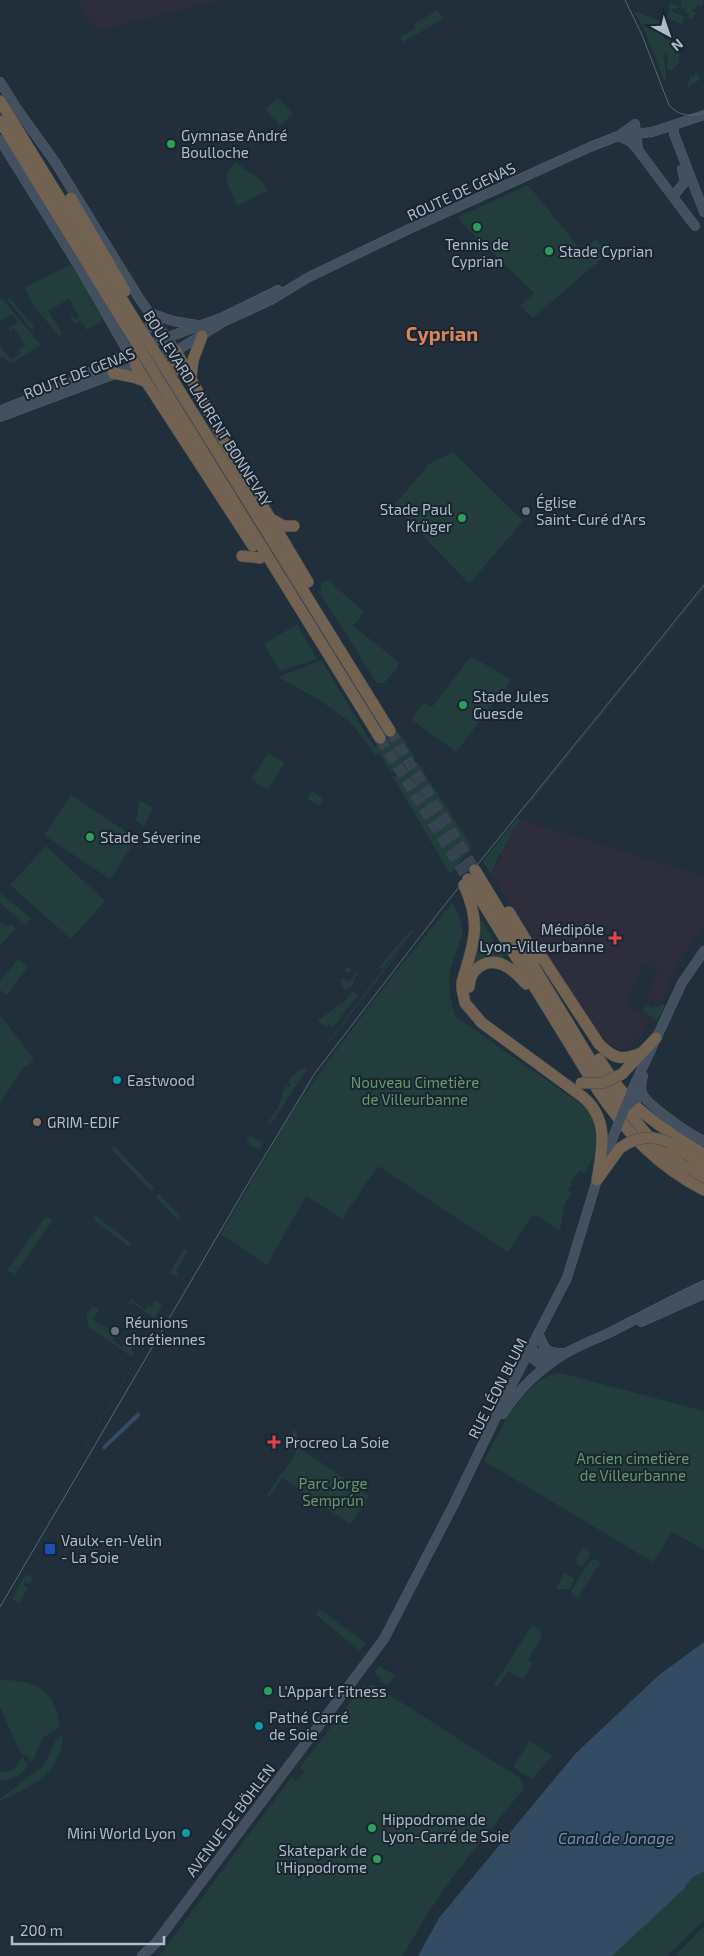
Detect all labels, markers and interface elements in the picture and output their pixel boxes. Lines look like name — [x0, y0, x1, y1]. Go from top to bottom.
north arrow — [644, 10, 694, 60]
text: N — [668, 36, 687, 55]
place label: Gymnase André Boulloche — [181, 126, 288, 161]
marker: Gymnase André Boulloche — [165, 138, 177, 150]
street label: ROUTE DE GENAS — [404, 158, 518, 224]
marker: Tennis de Cyprian — [471, 221, 483, 233]
place label: Tennis de Cyprian — [445, 235, 509, 270]
place label: Stade Cyprian — [559, 242, 653, 260]
marker: Stade Cyprian — [543, 245, 555, 257]
street label: BOULEVARD LAURENT BONNEVAY — [140, 307, 276, 510]
district label: Cyprian — [406, 321, 478, 346]
street label: ROUTE DE GENAS — [21, 344, 137, 402]
place label: Église Saint-Curé d'Ars — [536, 493, 646, 528]
place label: Stade Paul Krüger — [380, 500, 453, 535]
marker: Église Saint-Curé d'Ars — [520, 505, 532, 517]
marker: Stade Paul Krüger — [456, 512, 468, 524]
place label: Stade Jules Guesde — [473, 687, 549, 722]
marker: Stade Jules Guesde — [457, 699, 469, 711]
place label: Stade Séverine — [100, 828, 201, 846]
marker: Stade Séverine — [84, 831, 96, 843]
place label: Médipôle Lyon-Villeurbanne — [479, 920, 604, 955]
marker: Médipôle Lyon-Villeurbanne — [608, 931, 622, 945]
place label: Eastwood — [127, 1071, 195, 1089]
park label: Nouveau Cimetière de Villeurbanne — [351, 1073, 479, 1108]
marker: Eastwood — [111, 1074, 123, 1086]
place label: GRIM-EDIF — [47, 1113, 120, 1131]
marker: GRIM-EDIF — [31, 1116, 43, 1128]
place label: Réunions chrétiennes — [125, 1313, 206, 1348]
marker: Réunions chrétiennes — [109, 1325, 121, 1337]
street label: RUE LÉON BLUM — [464, 1335, 530, 1441]
place label: Procreo La Soie — [285, 1433, 389, 1451]
marker: Procreo La Soie — [267, 1435, 281, 1449]
park label: Ancien cimetière de Villeurbanne — [577, 1449, 689, 1484]
park label: Parc Jorge Semprún — [298, 1474, 368, 1509]
place label: Vaulx-en-Velin - La Soie — [61, 1531, 162, 1566]
marker: Vaulx-en-Velin - La Soie — [43, 1542, 57, 1556]
place label: L'Appart Fitness — [278, 1682, 387, 1700]
marker: L'Appart Fitness — [262, 1685, 274, 1697]
place label: Pathé Carré de Soie — [269, 1708, 349, 1743]
marker: Pathé Carré de Soie — [253, 1720, 265, 1732]
street label: AVENUE DE BÖHLEN — [182, 1760, 278, 1880]
place label: Hippodrome de Lyon-Carré de Soie — [382, 1810, 509, 1845]
marker: Hippodrome de Lyon-Carré de Soie — [366, 1822, 378, 1834]
place label: Mini World Lyon — [67, 1824, 176, 1842]
marker: Mini World Lyon — [180, 1827, 192, 1839]
water label: Canal de Jonage — [558, 1828, 674, 1847]
place label: Skatepark de l'Hippodrome — [276, 1841, 367, 1876]
marker: Skatepark de l'Hippodrome — [371, 1853, 383, 1865]
scale bar — [12, 1914, 165, 1946]
text: 200 m — [20, 1921, 63, 1939]

